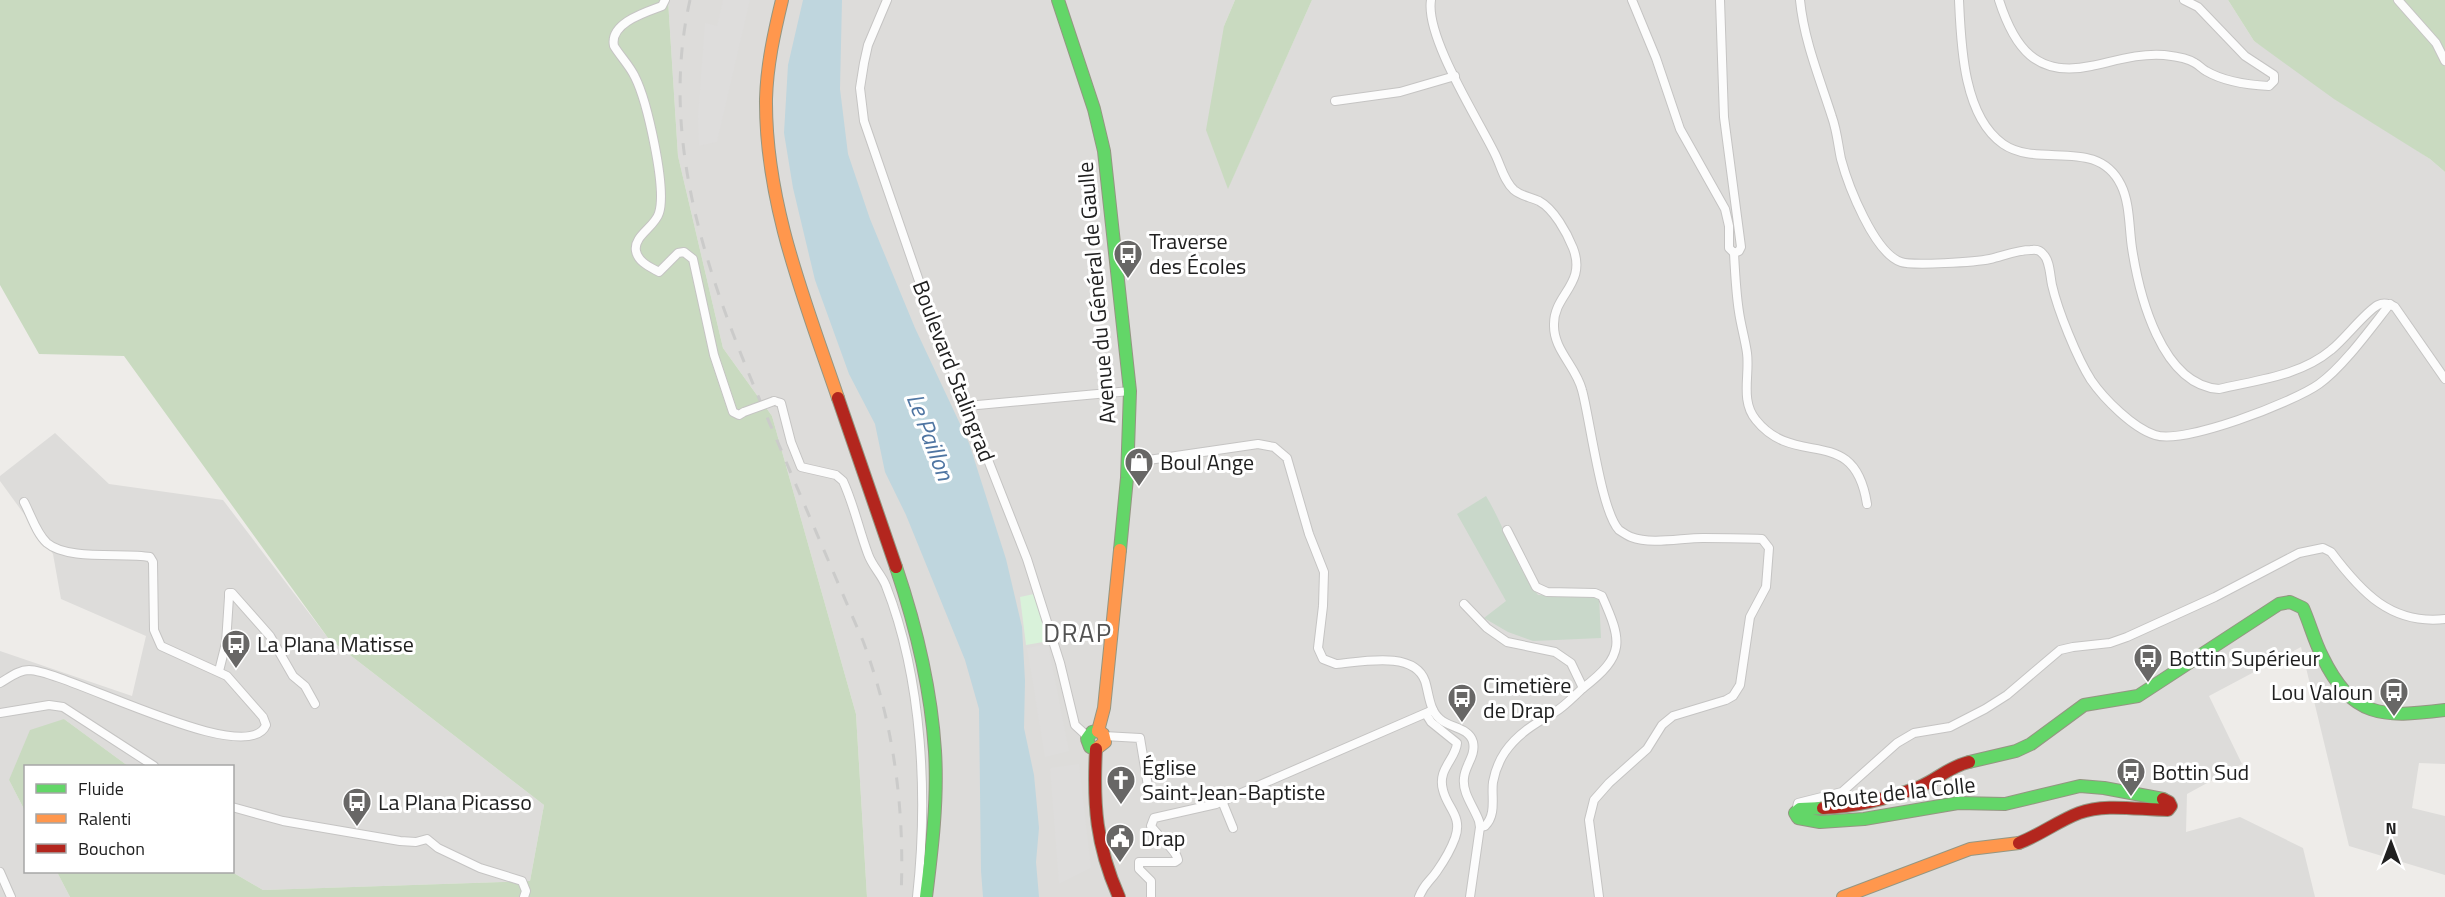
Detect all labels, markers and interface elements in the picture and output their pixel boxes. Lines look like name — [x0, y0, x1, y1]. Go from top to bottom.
street label: Avenue du Général de Gaulle — [1068, 160, 1124, 426]
place label: Traverse des Écoles — [1149, 224, 1246, 283]
bus stop icon: Traverse des Écoles — [1112, 238, 1144, 280]
street label: Boulevard Stalingrad — [904, 275, 1004, 467]
water label: Le Paillon — [898, 388, 964, 486]
place label: Boul Ange — [1160, 445, 1254, 479]
shop icon: Boul Ange — [1123, 446, 1155, 488]
district label: DRAP — [1043, 613, 1113, 652]
place label: La Plana Matisse — [257, 627, 414, 661]
bus stop icon: La Plana Matisse — [220, 628, 252, 670]
place label: Bottin Supérieur — [2169, 641, 2321, 675]
bus stop icon: Bottin Supérieur — [2132, 642, 2164, 684]
place label: Cimetière de Drap — [1483, 668, 1571, 727]
place label: Lou Valoun — [2271, 675, 2373, 709]
bus stop icon: Lou Valoun — [2378, 676, 2410, 718]
bus stop icon: Cimetière de Drap — [1446, 682, 1478, 724]
place label: Église Saint-Jean-Baptiste — [1142, 750, 1325, 809]
place label: Bottin Sud — [2152, 755, 2249, 789]
bus stop icon: Bottin Sud — [2115, 756, 2147, 798]
church icon: Église Saint-Jean-Baptiste — [1105, 764, 1137, 806]
legend — [24, 765, 234, 873]
street label: Route de la Colle — [1821, 767, 1977, 817]
text: Fluide — [78, 775, 124, 802]
place label: La Plana Picasso — [378, 785, 532, 819]
bus stop icon: La Plana Picasso — [341, 786, 373, 828]
text: Ralenti — [78, 805, 131, 832]
north arrow — [2361, 813, 2421, 873]
text: N — [2385, 816, 2397, 840]
place label: Drap — [1141, 821, 1185, 855]
public building icon: Drap — [1104, 822, 1136, 864]
text: Bouchon — [78, 835, 145, 862]

